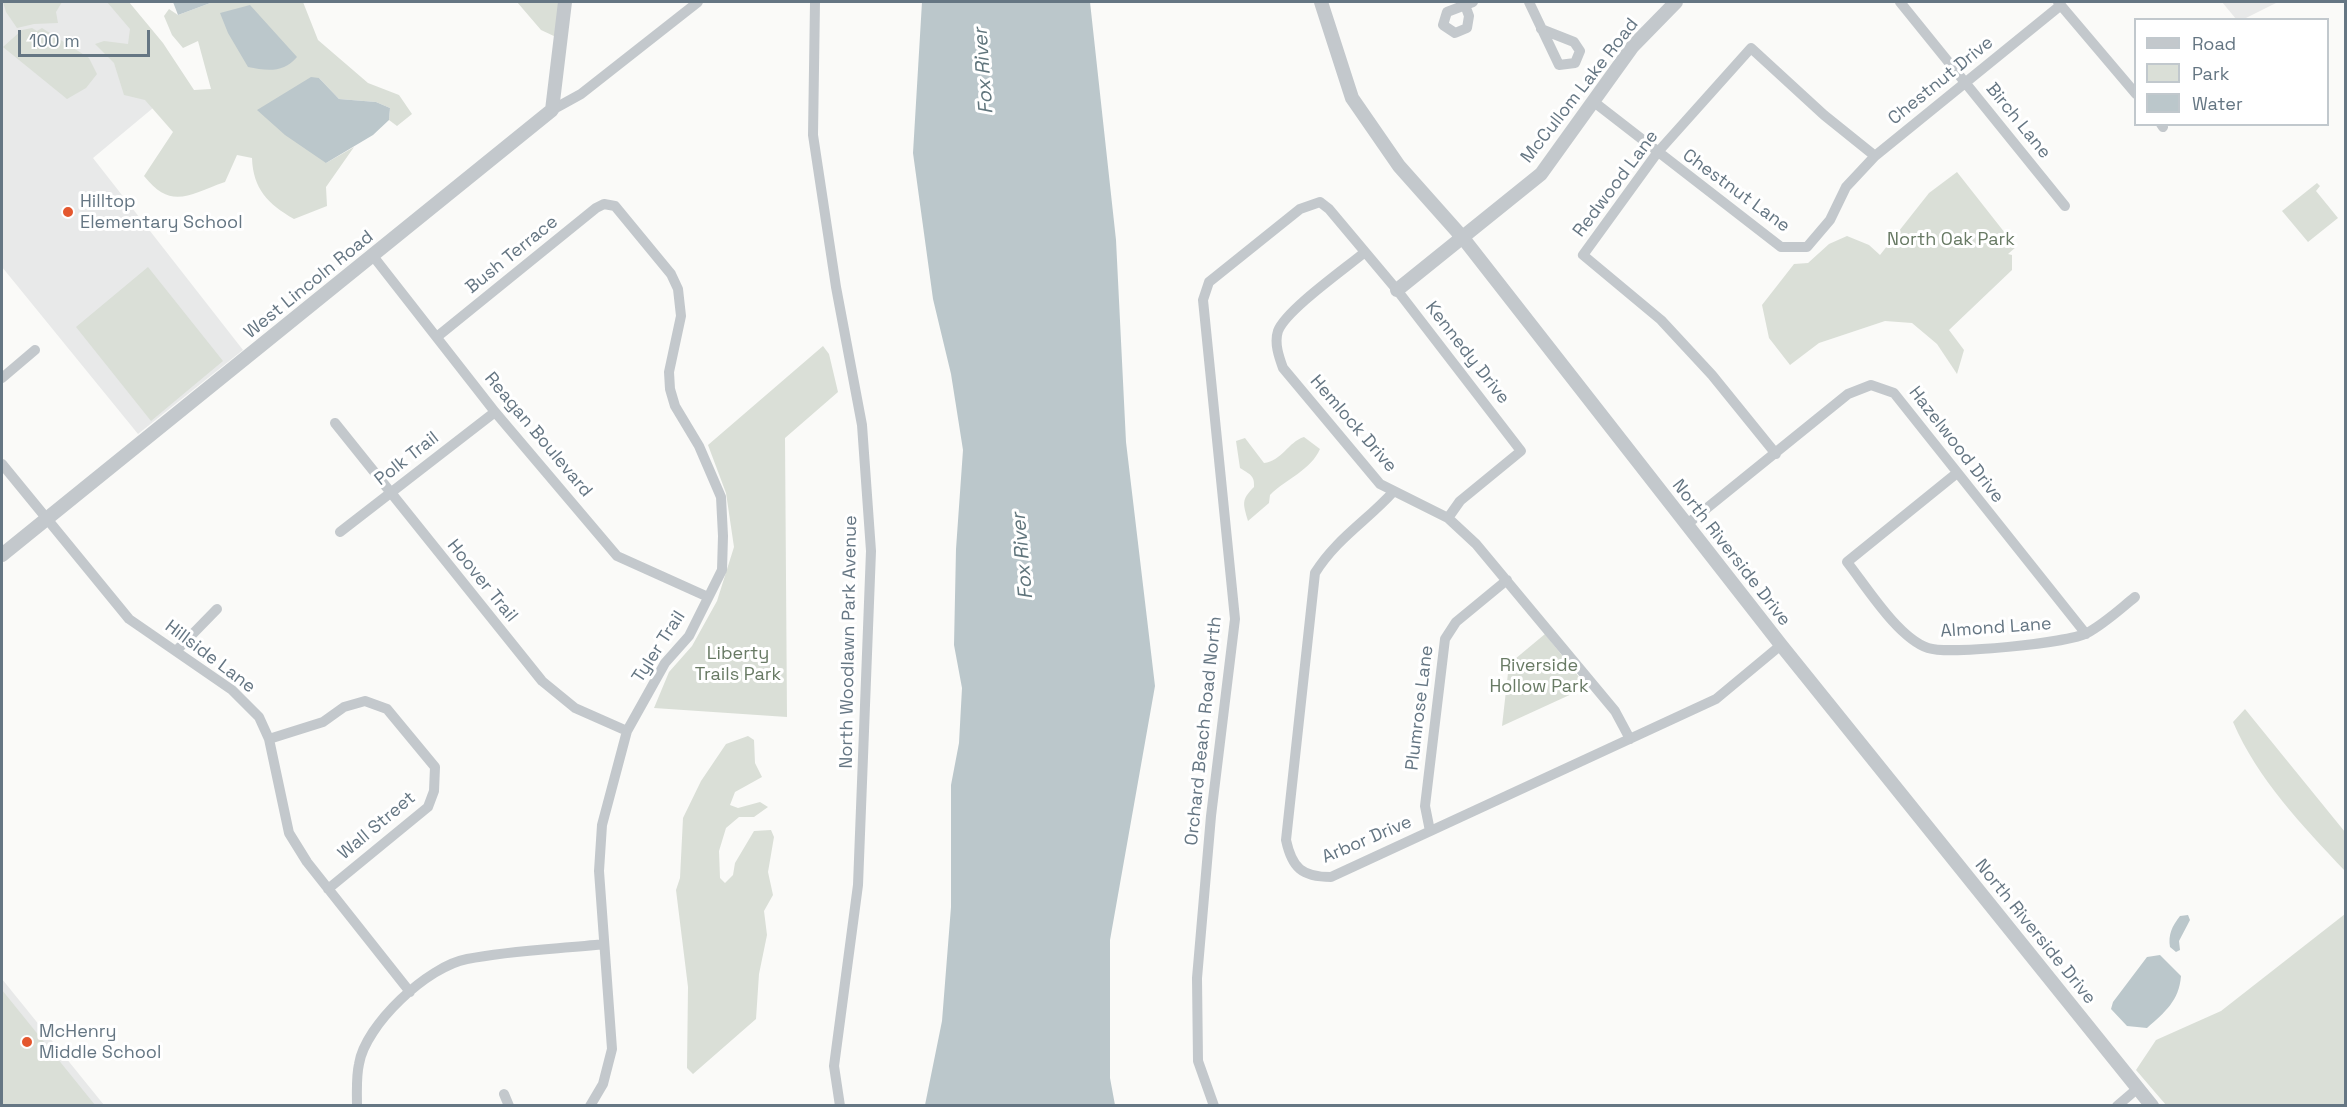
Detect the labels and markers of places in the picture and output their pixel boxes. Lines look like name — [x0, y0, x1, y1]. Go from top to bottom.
place label: Hilltop Elementary School — [80, 191, 243, 234]
marker: Hilltop Elementary School — [61, 205, 75, 219]
place label: McHenry Middle School — [39, 1021, 161, 1064]
marker: McHenry Middle School — [20, 1035, 34, 1049]

